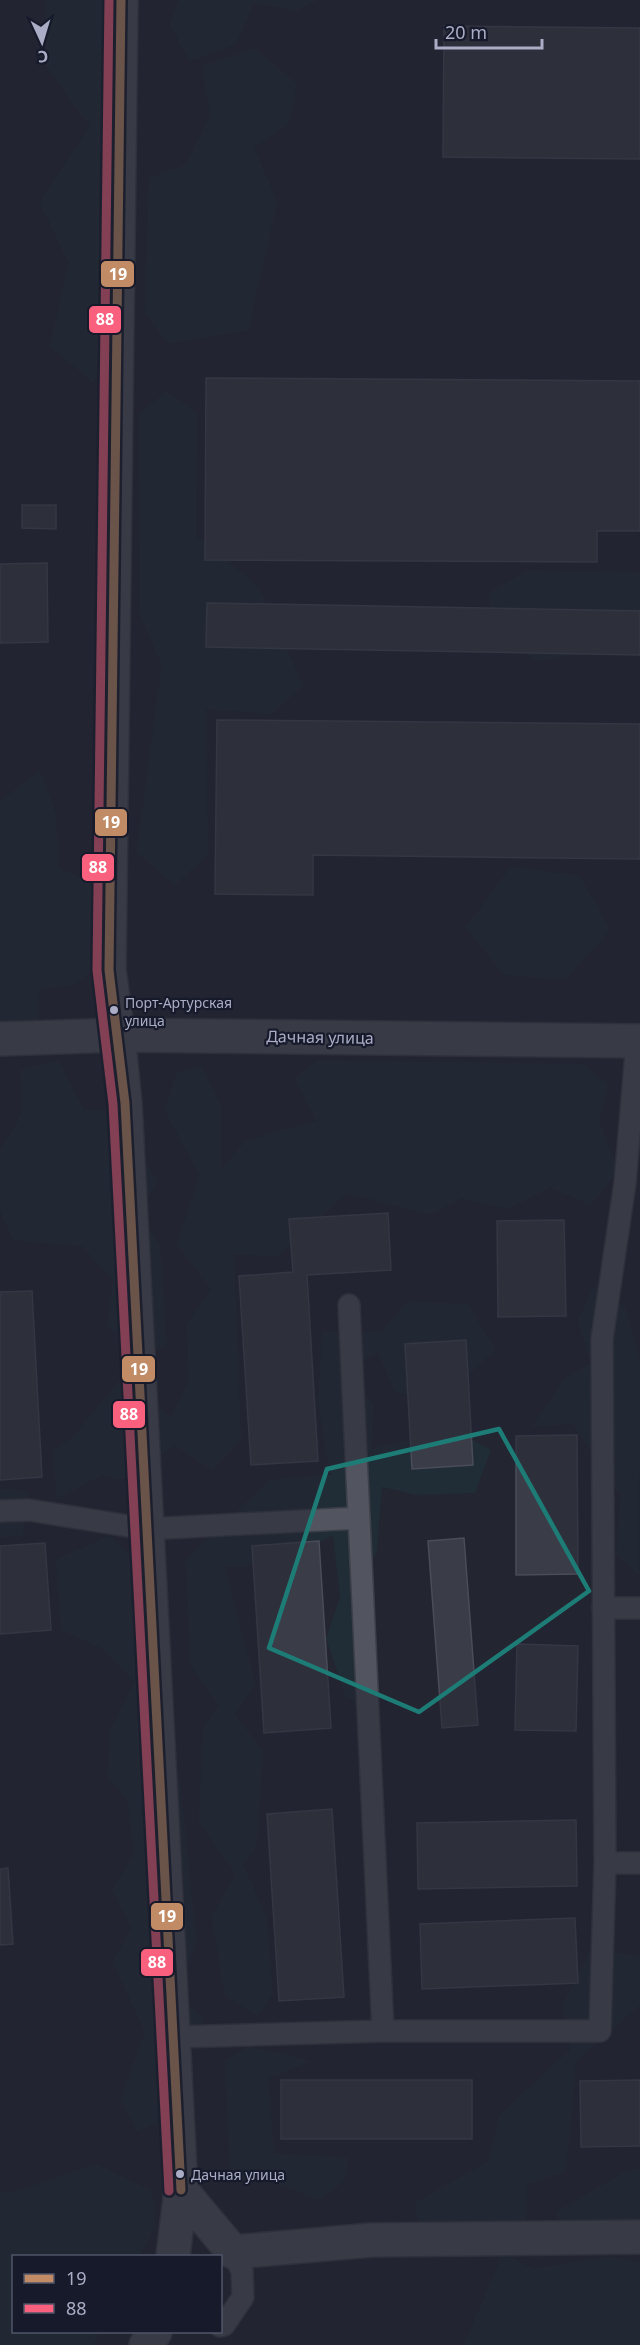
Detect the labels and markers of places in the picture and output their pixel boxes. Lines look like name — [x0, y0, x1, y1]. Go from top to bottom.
place label: Порт-Артурская улица — [125, 993, 232, 1030]
marker: Порт-Артурская улица — [108, 1004, 120, 1016]
place label: Дачная улица — [191, 2165, 285, 2184]
marker: Дачная улица — [174, 2168, 186, 2180]

